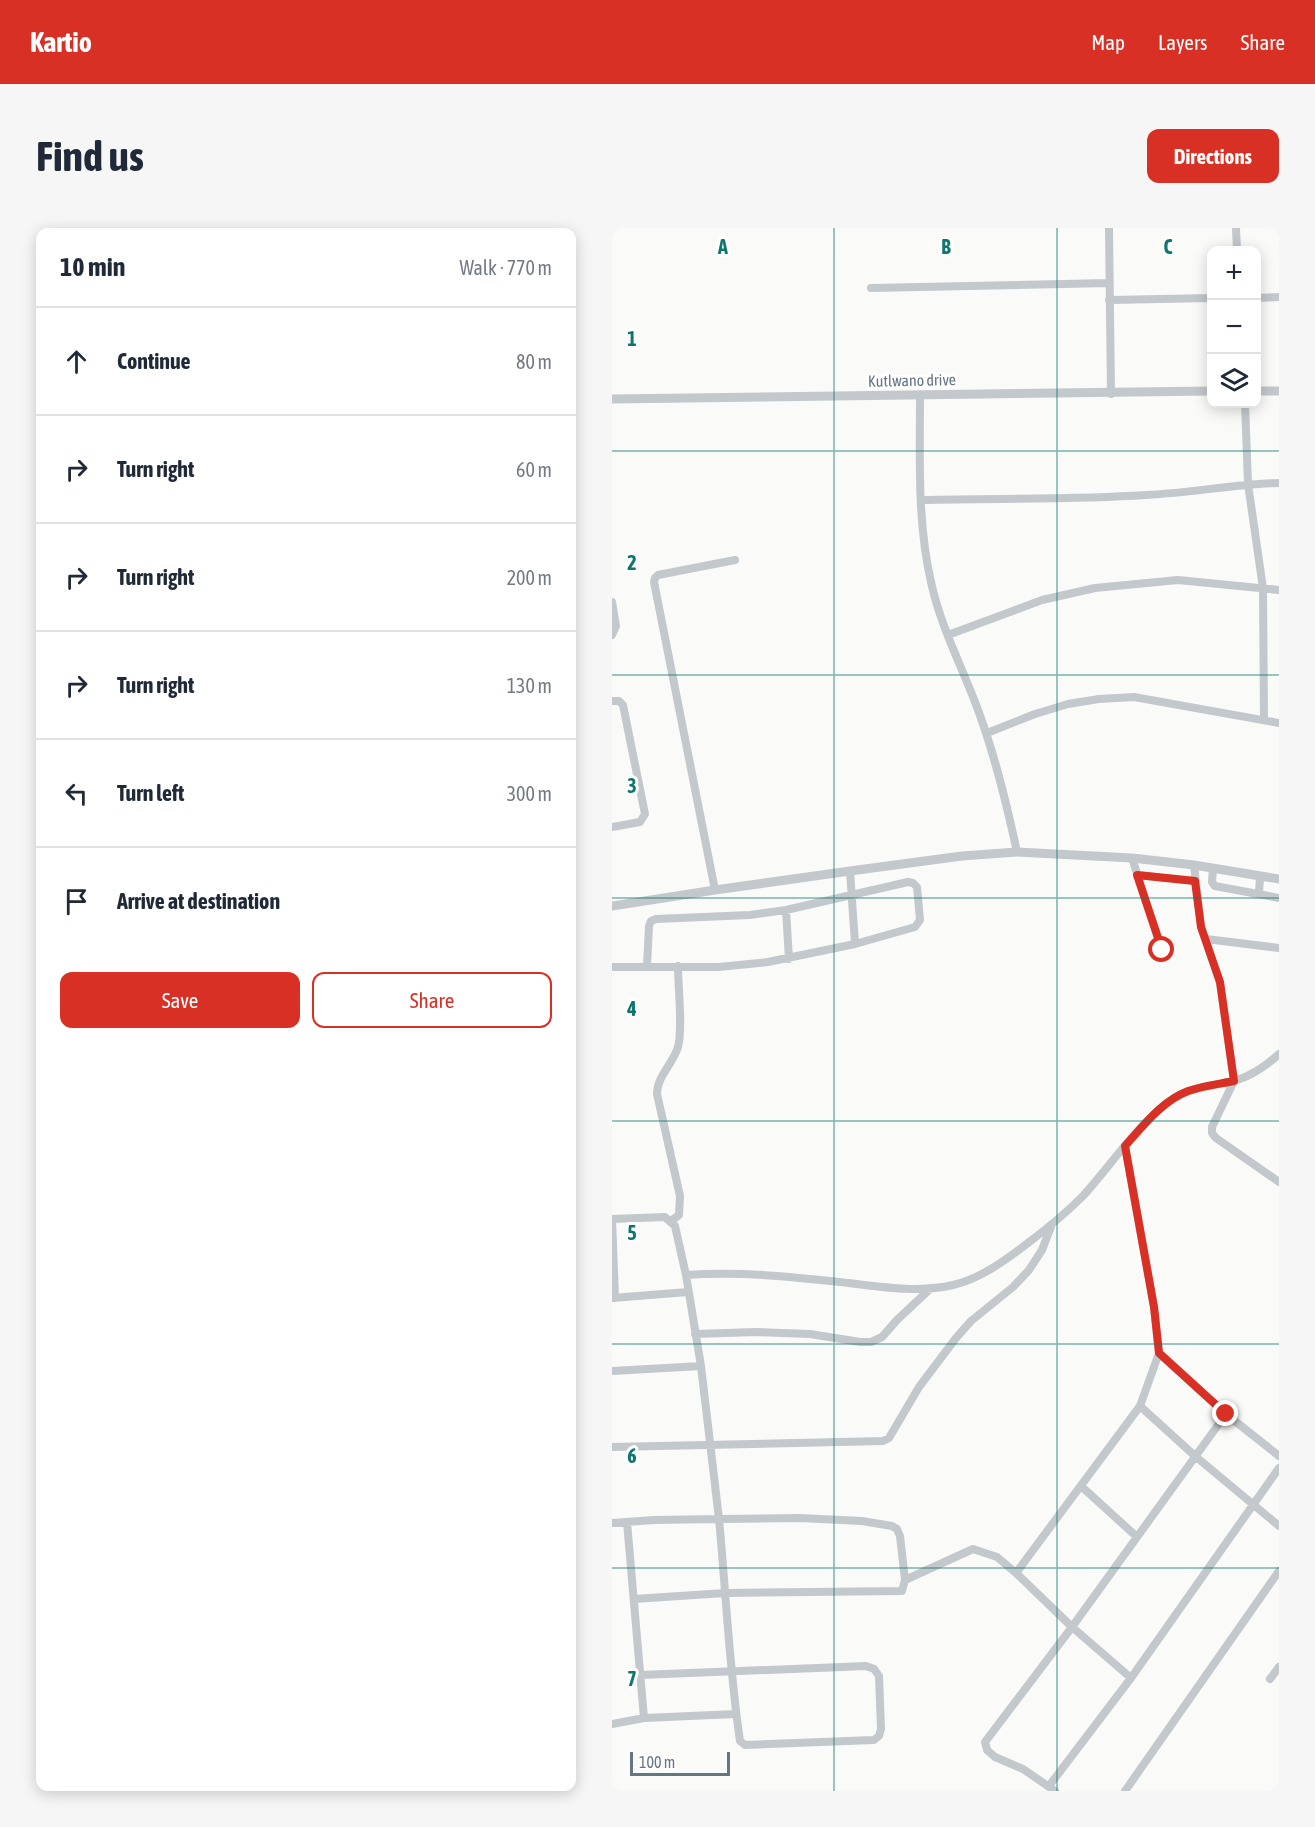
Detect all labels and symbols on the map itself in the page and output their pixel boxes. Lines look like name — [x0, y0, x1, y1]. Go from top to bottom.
text: A — [717, 235, 728, 258]
text: B — [941, 235, 951, 258]
text: C — [1164, 235, 1173, 258]
text: 1 — [627, 327, 637, 350]
street label: Kutlwano drive — [868, 370, 956, 390]
text: 2 — [627, 551, 637, 574]
text: 3 — [627, 774, 637, 797]
route start — [1148, 936, 1174, 962]
text: 4 — [626, 997, 637, 1020]
text: 5 — [627, 1221, 637, 1244]
route end — [1212, 1400, 1238, 1426]
text: 6 — [627, 1444, 637, 1467]
text: 7 — [627, 1667, 637, 1690]
scale bar — [630, 1749, 730, 1776]

